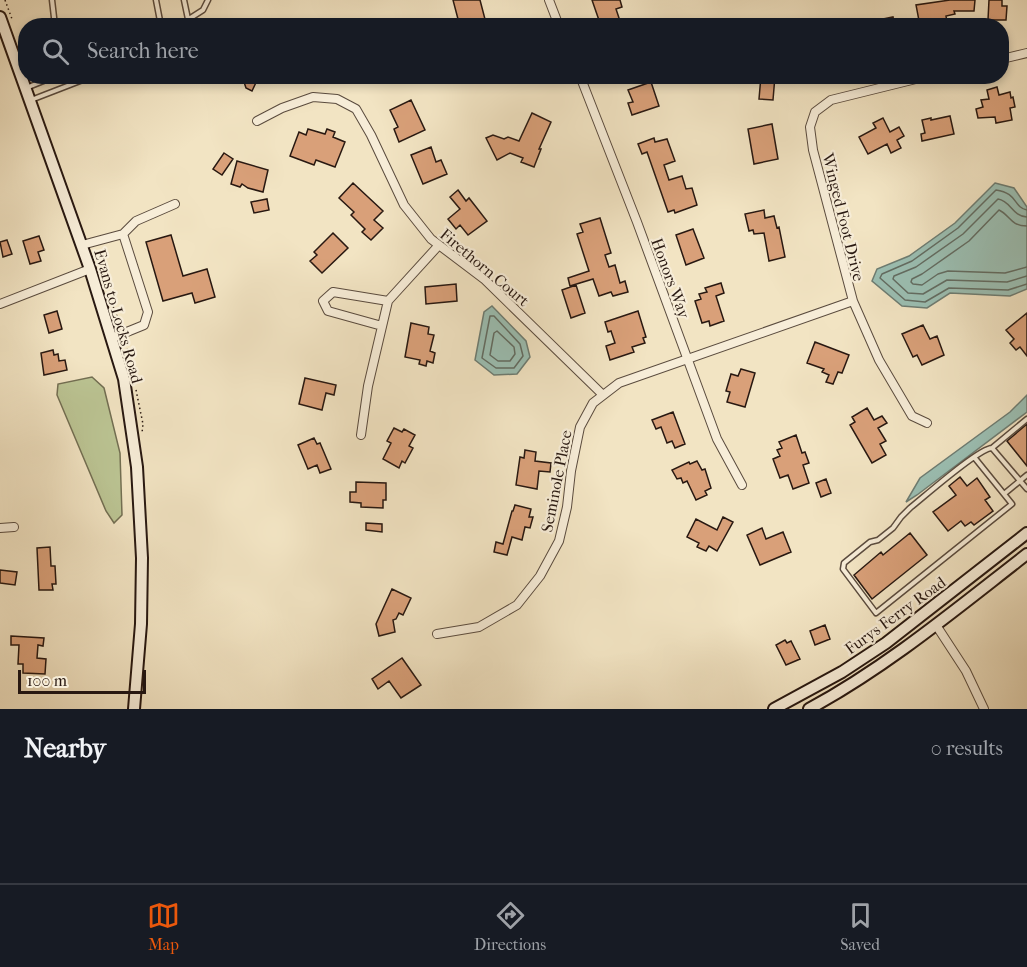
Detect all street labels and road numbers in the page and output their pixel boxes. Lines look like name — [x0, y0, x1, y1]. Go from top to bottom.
street label: Winged Foot Drive — [818, 150, 869, 283]
street label: Firethorn Court — [436, 225, 533, 310]
street label: Honors Way — [647, 235, 694, 321]
street label: Evans to Locks Road — [90, 247, 147, 386]
street label: Seminole Place — [537, 428, 576, 534]
street label: Furys Ferry Road — [841, 572, 950, 658]

